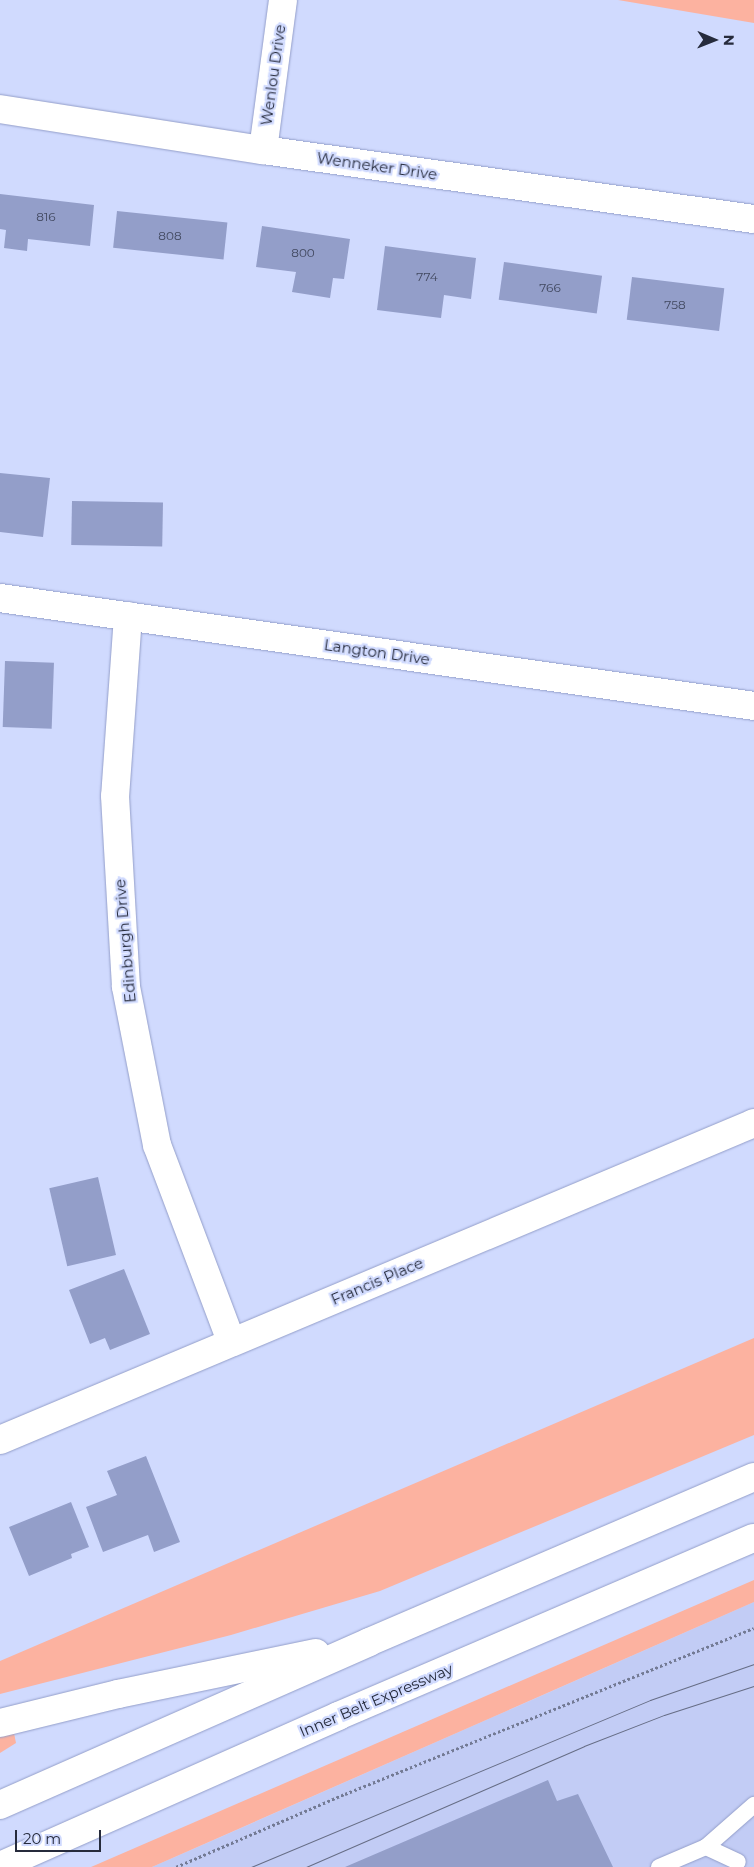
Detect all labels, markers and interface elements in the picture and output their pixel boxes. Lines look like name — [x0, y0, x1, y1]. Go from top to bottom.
north arrow — [689, 15, 739, 65]
street label: Wenlou Drive — [257, 23, 289, 127]
text: N — [720, 34, 738, 46]
street label: Wenneker Drive — [316, 149, 438, 183]
house number: 816 — [36, 210, 56, 224]
house number: 808 — [158, 229, 182, 243]
house number: 800 — [291, 246, 315, 260]
house number: 774 — [416, 270, 438, 284]
house number: 766 — [539, 281, 561, 295]
house number: 758 — [664, 298, 686, 312]
street label: Langton Drive — [323, 636, 431, 668]
street label: Edinburgh Drive — [111, 878, 139, 1004]
street label: Francis Place — [328, 1253, 426, 1309]
street label: Inner Belt Expressway — [297, 1659, 455, 1741]
scale bar — [18, 1820, 104, 1852]
text: 20 m — [23, 1829, 61, 1848]

